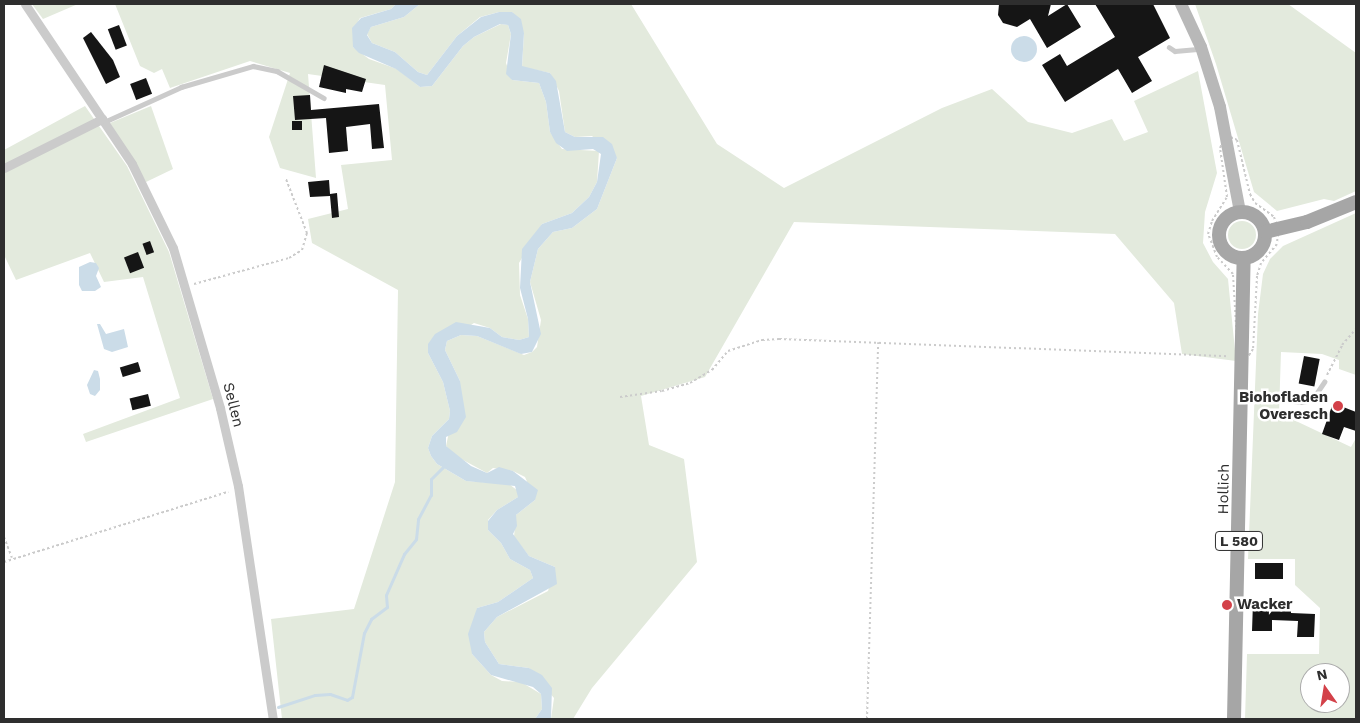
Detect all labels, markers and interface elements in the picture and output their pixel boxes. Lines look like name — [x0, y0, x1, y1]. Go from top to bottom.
street label: Sellen — [219, 381, 247, 429]
place label: Biohofladen Overesch — [1239, 388, 1328, 423]
marker: Biohofladen Overesch — [1332, 400, 1344, 412]
street label: Hollich — [1215, 463, 1233, 515]
road number: L 580 — [1214, 530, 1264, 552]
place label: Wacker — [1237, 596, 1293, 614]
marker: Wacker — [1221, 599, 1233, 611]
north arrow — [1300, 663, 1350, 713]
text: N — [1315, 665, 1329, 683]

